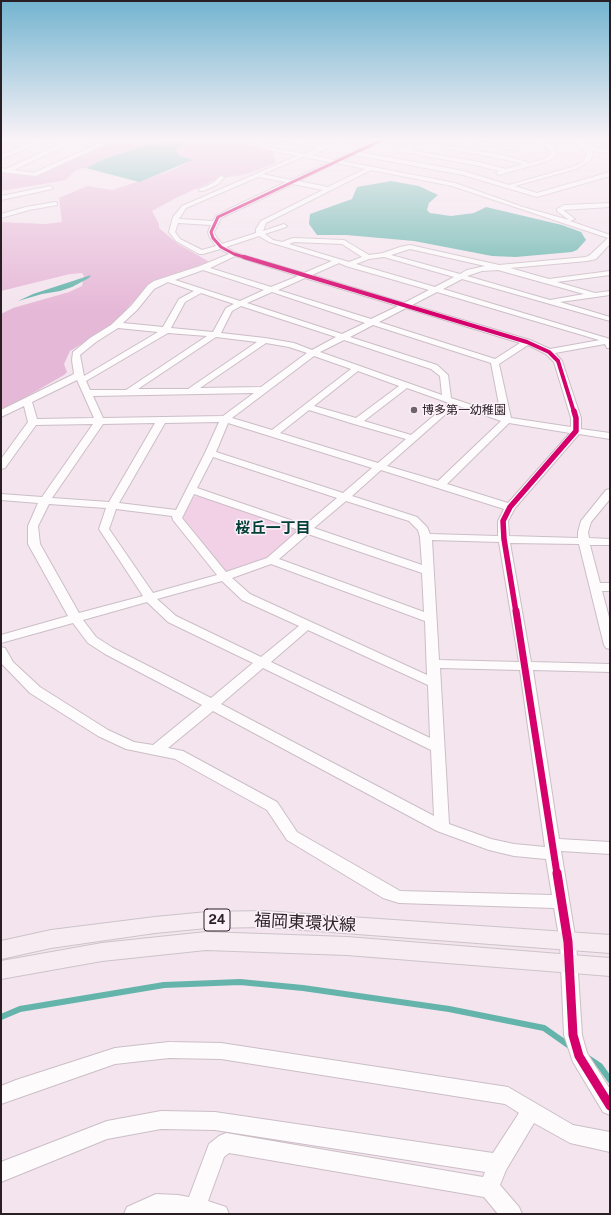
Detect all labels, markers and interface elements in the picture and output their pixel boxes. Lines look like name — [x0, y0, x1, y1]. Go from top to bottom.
place label: 博多第一幼稚園 — [422, 403, 506, 417]
marker: 博多第一幼稚園 — [409, 405, 419, 415]
district label: 桜丘一丁目 — [236, 519, 310, 537]
road number: 24 — [204, 909, 230, 931]
street label: 福岡東環状線 — [254, 910, 356, 936]

